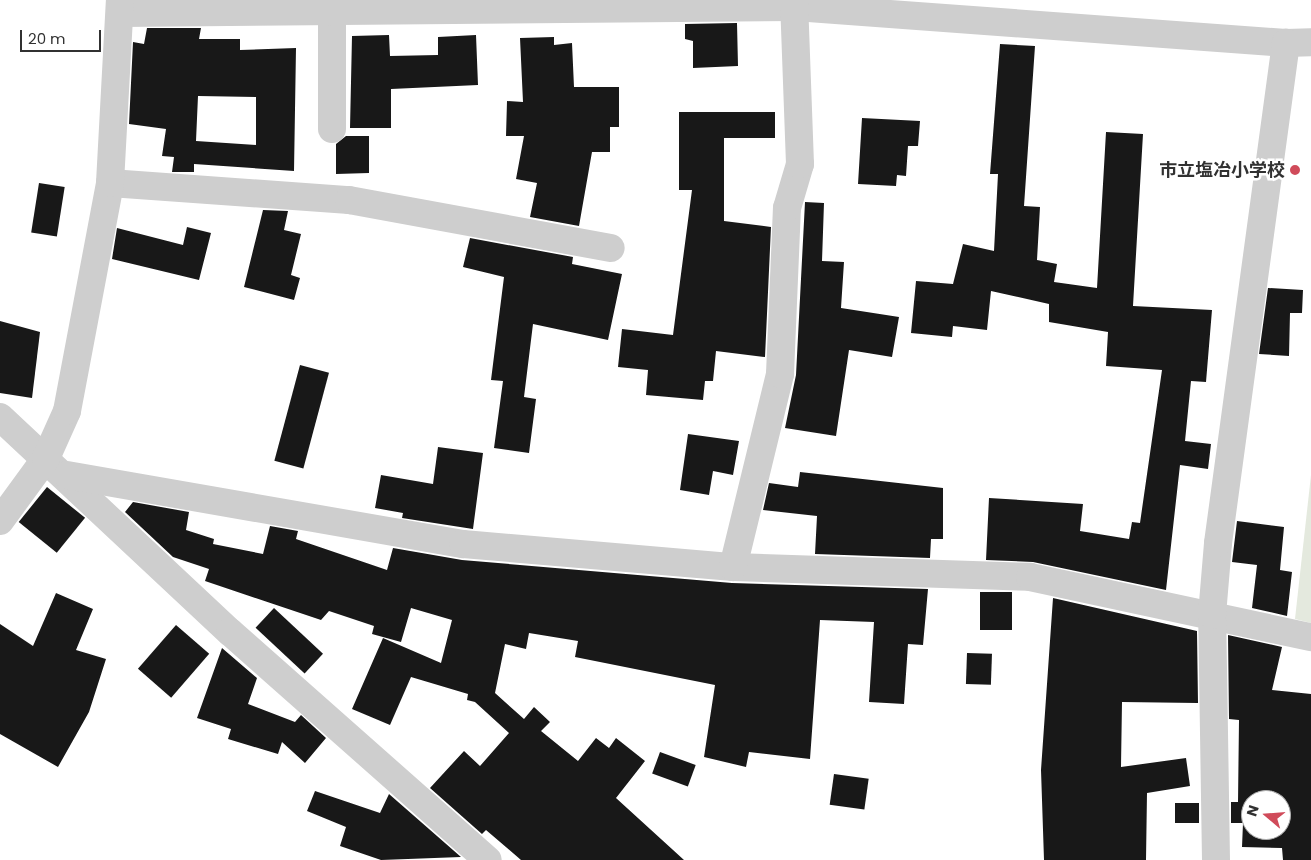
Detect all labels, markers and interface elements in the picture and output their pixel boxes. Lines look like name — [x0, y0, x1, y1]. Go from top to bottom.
scale bar — [22, 20, 104, 52]
text: 20 m — [28, 28, 66, 49]
place label: 市立塩冶小学校 — [1159, 159, 1285, 181]
marker: 市立塩冶小学校 — [1289, 164, 1301, 176]
north arrow — [1241, 790, 1291, 840]
text: N — [1242, 803, 1264, 819]

